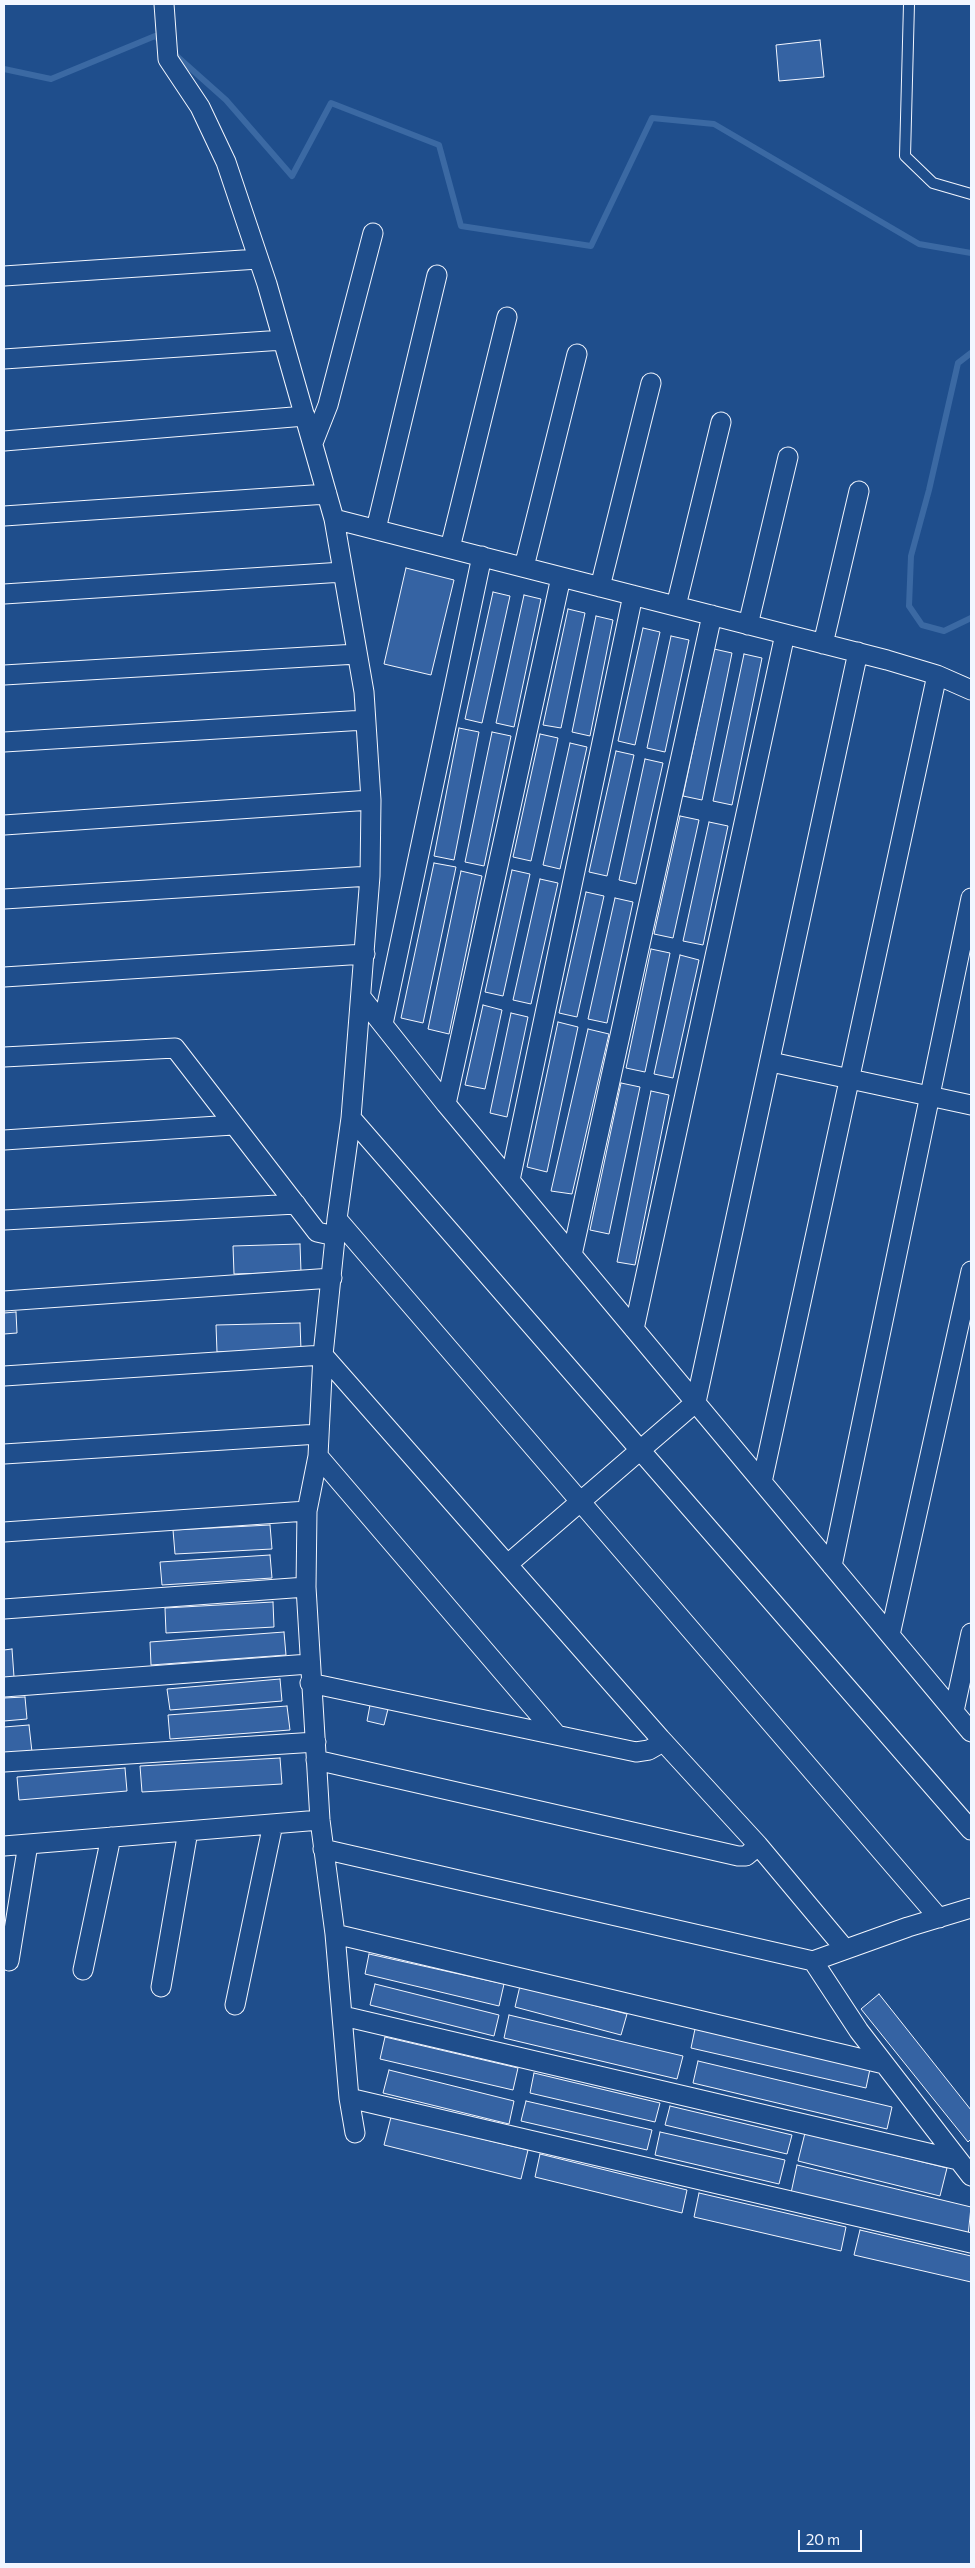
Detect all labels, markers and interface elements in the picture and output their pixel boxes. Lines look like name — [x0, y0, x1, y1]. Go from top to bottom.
scale bar — [800, 2520, 864, 2552]
text: 20 m — [806, 2530, 840, 2548]

